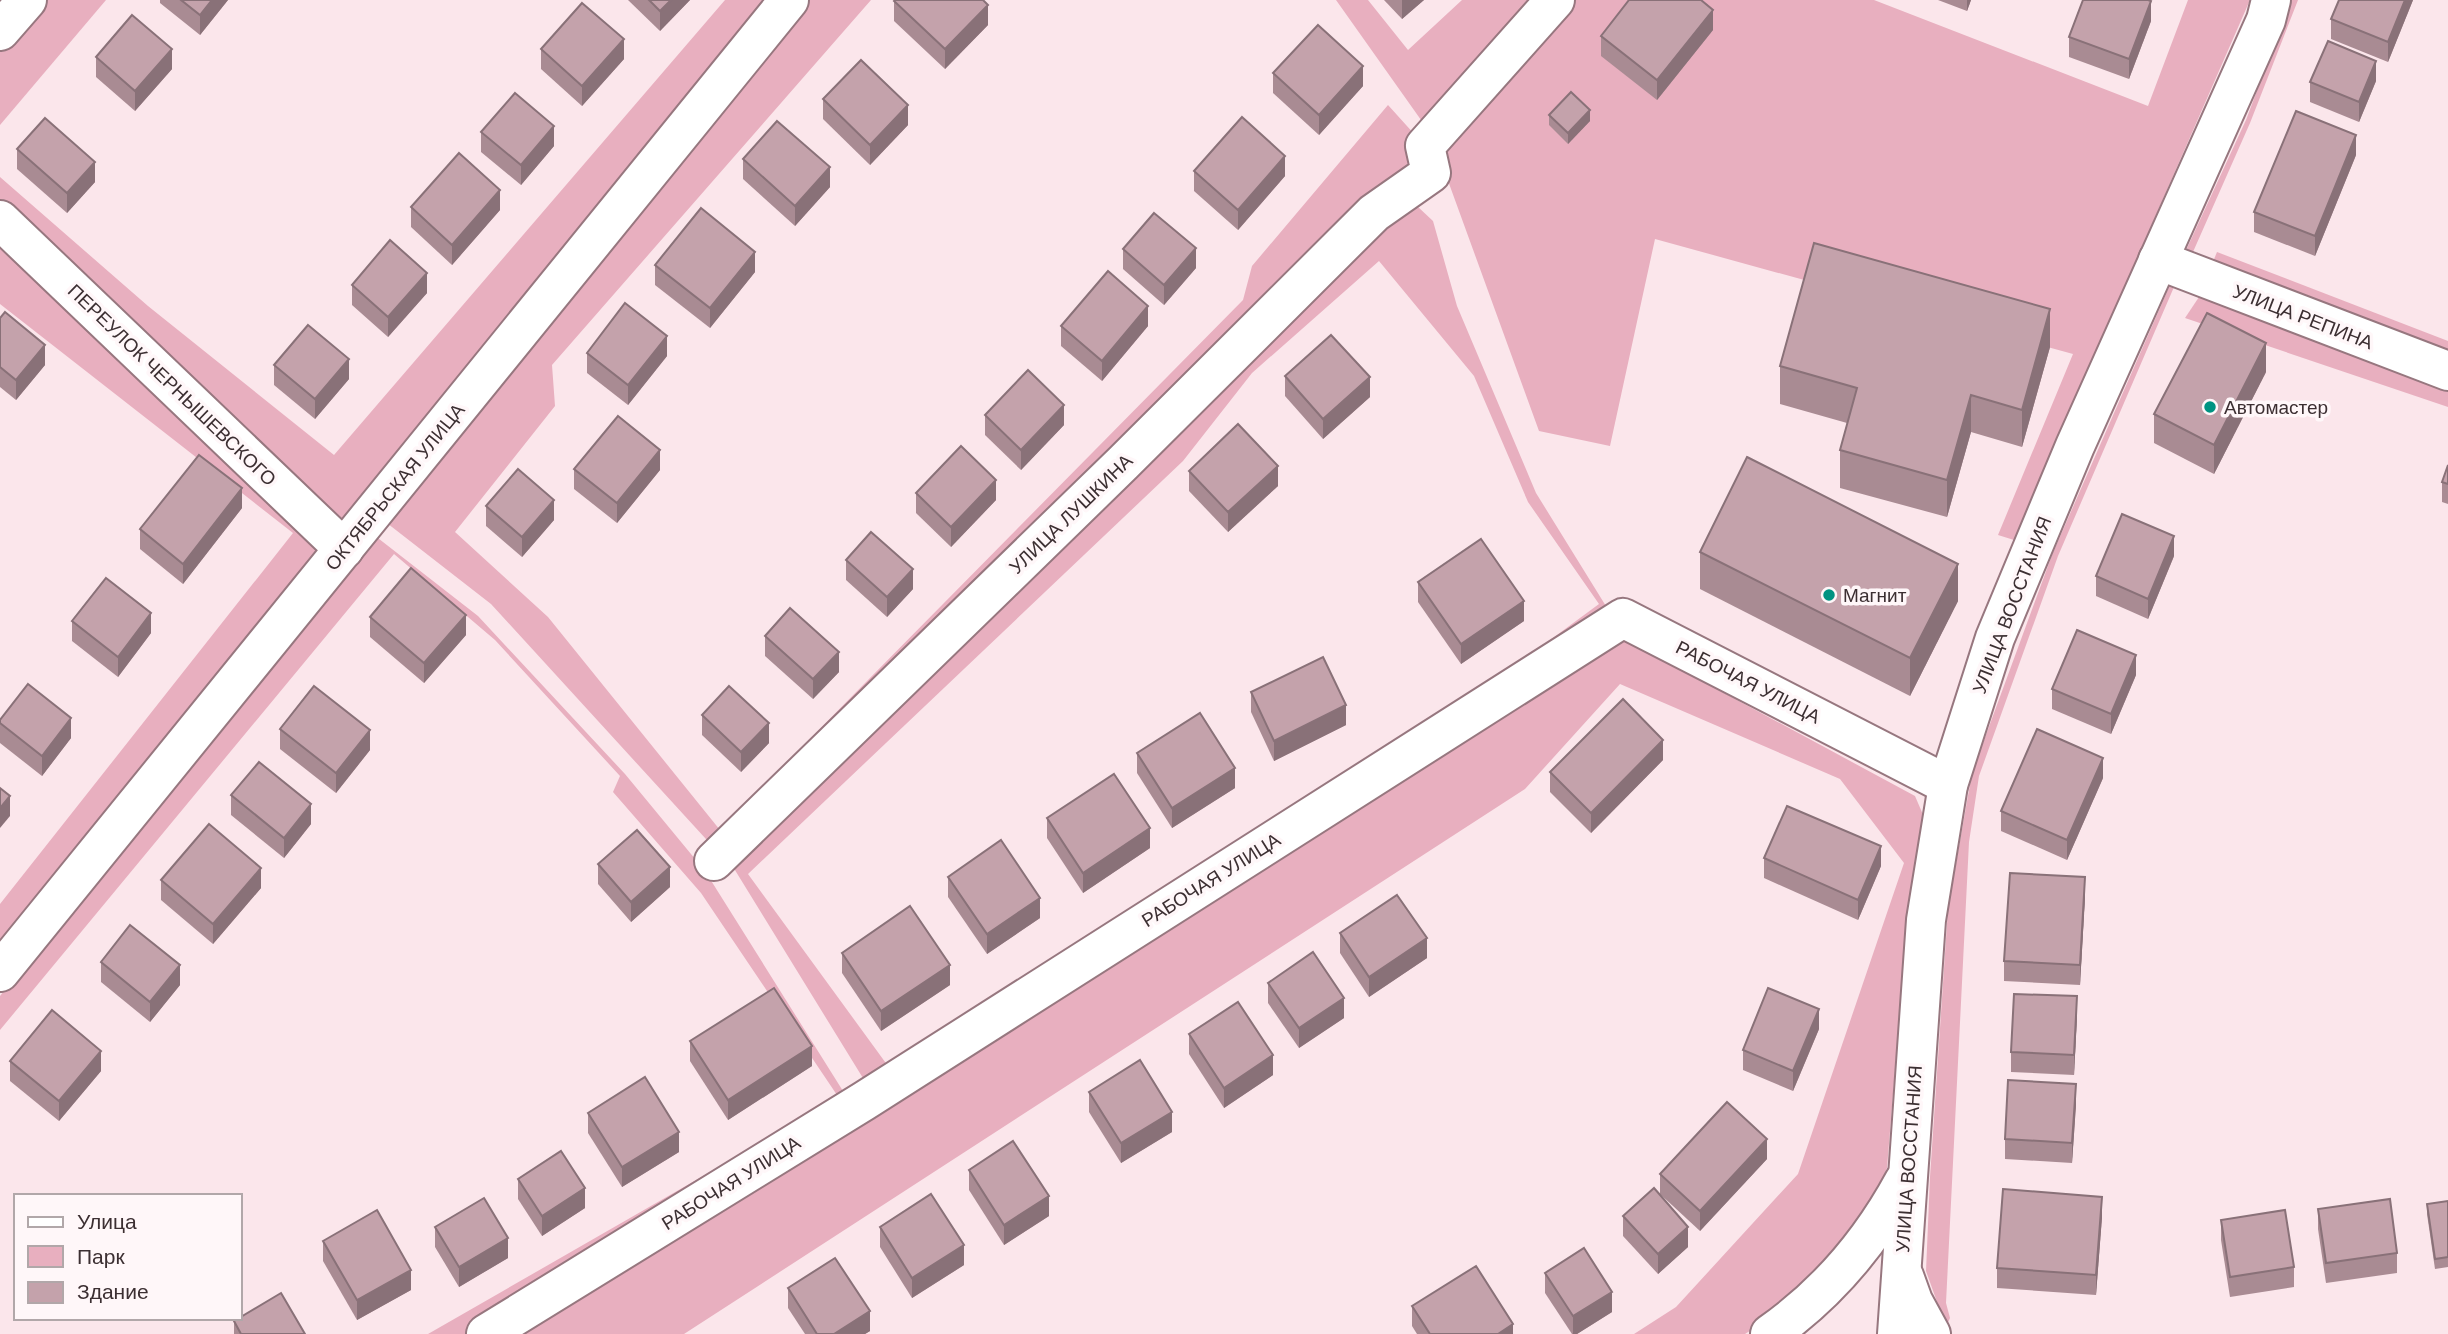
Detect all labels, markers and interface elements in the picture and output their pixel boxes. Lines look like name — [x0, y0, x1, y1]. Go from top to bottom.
street label: ПЕРЕУЛОК ЧЕРНЫШЕВСКОГО — [62, 279, 282, 491]
street label: УЛИЦА РЕПИНА — [2229, 279, 2377, 355]
place label: Автомастер — [2224, 395, 2328, 420]
street label: ОКТЯБРЬСКАЯ УЛИЦА — [320, 398, 471, 576]
marker: Автомастер — [2202, 399, 2218, 415]
street label: УЛИЦА ЛУШКИНА — [1004, 448, 1138, 579]
street label: УЛИЦА ВОССТАНИЯ — [1967, 513, 2057, 697]
place label: Магнит — [1843, 583, 1907, 608]
marker: Магнит — [1821, 587, 1837, 603]
street label: РАБОЧАЯ УЛИЦА — [1671, 635, 1825, 729]
street label: РАБОЧАЯ УЛИЦА — [1137, 827, 1285, 933]
street label: УЛИЦА ВОССТАНИЯ — [1890, 1064, 1928, 1254]
street label: РАБОЧАЯ УЛИЦА — [657, 1130, 805, 1236]
legend — [14, 1194, 242, 1320]
text: Улица — [77, 1208, 137, 1236]
text: Парк — [77, 1243, 125, 1271]
text: Здание — [77, 1278, 149, 1306]

